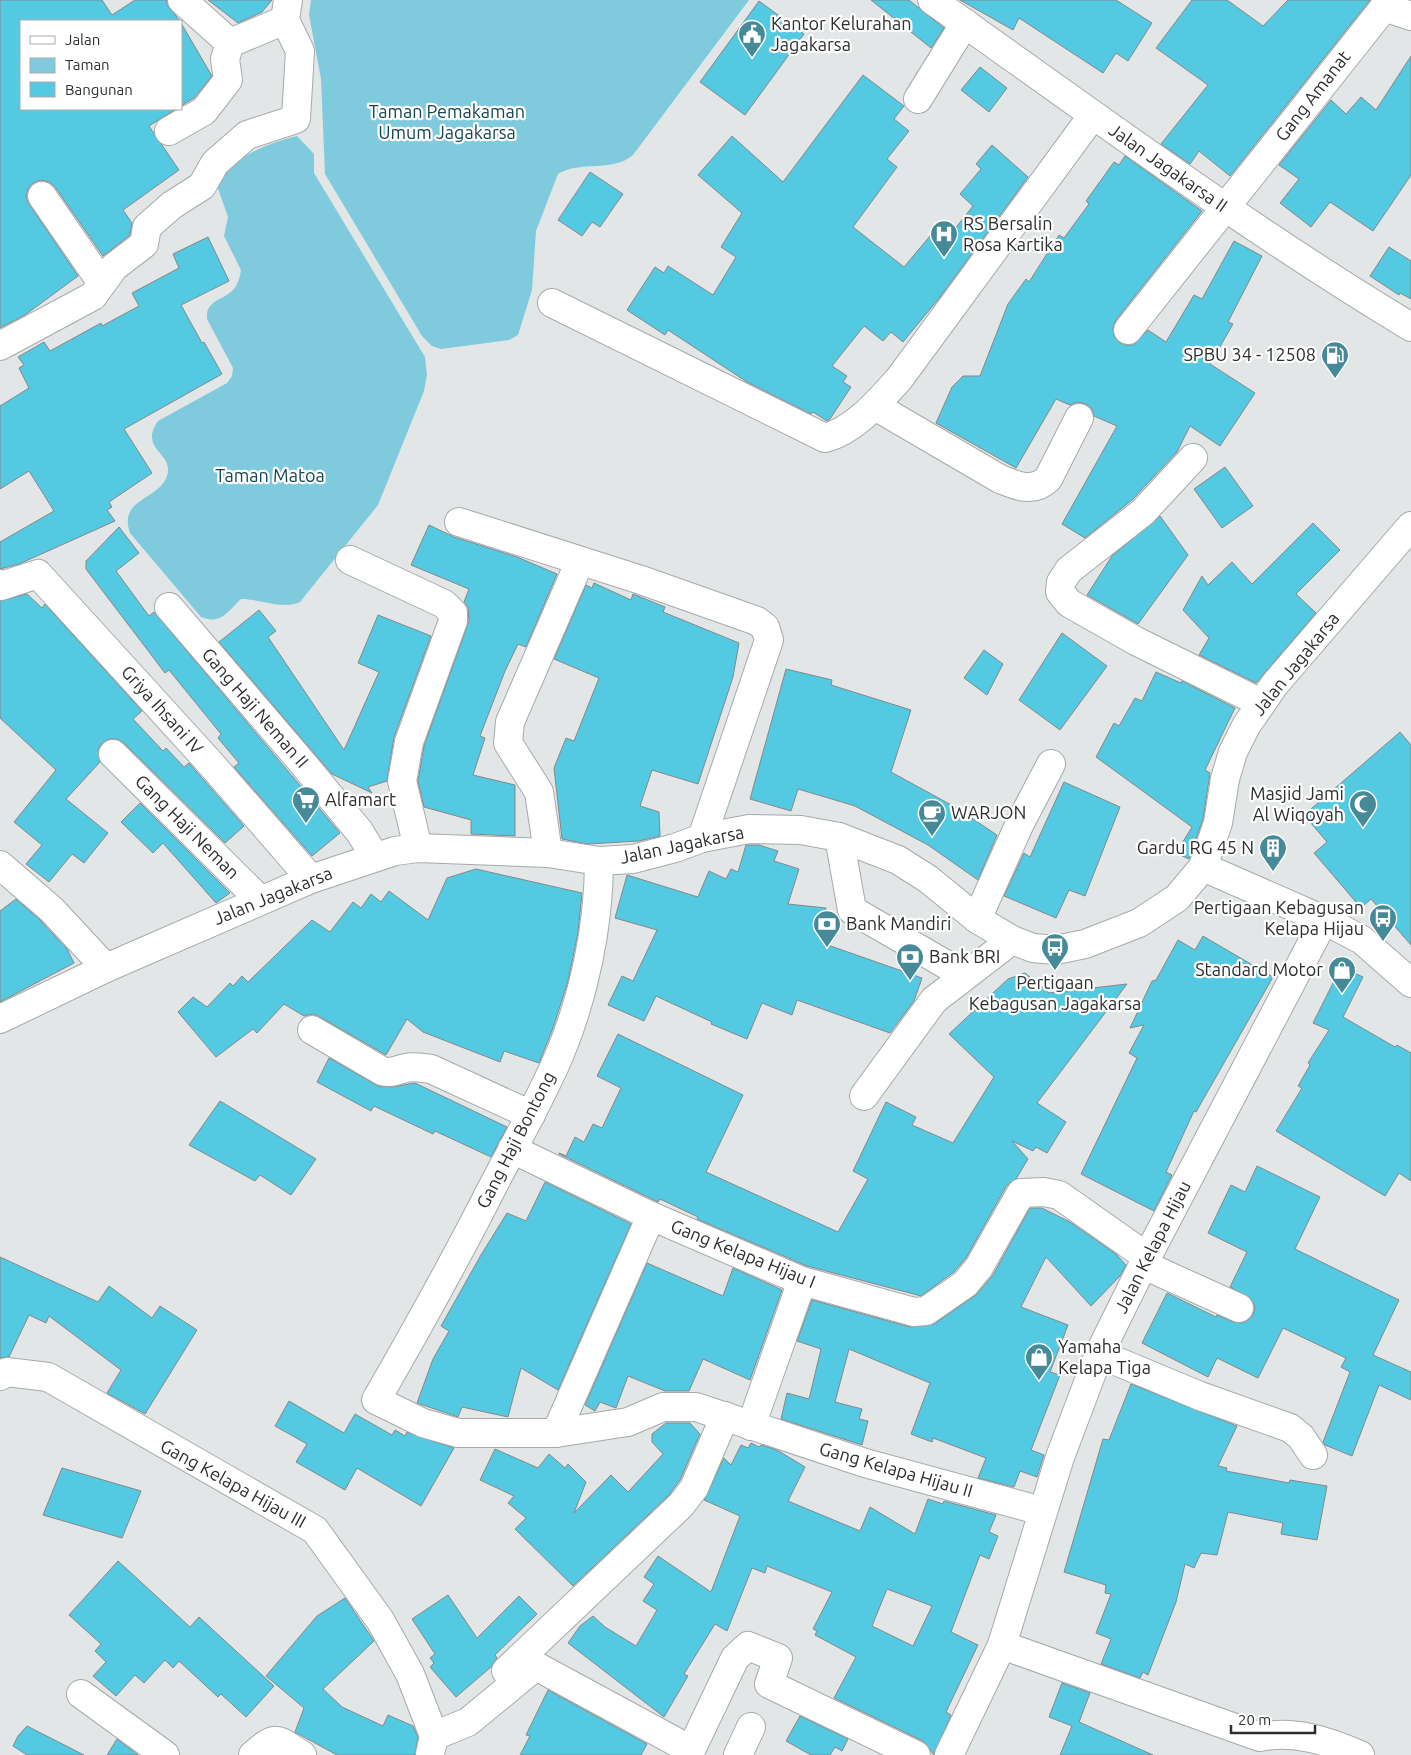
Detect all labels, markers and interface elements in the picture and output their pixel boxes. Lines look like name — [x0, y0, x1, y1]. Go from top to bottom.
place label: Kantor Kelurahan Jagakarsa — [771, 13, 912, 54]
public building icon: Kantor Kelurahan Jagakarsa — [737, 19, 767, 58]
legend — [20, 20, 182, 110]
text: Jalan — [65, 31, 100, 48]
street label: Gang Amanat — [1271, 46, 1354, 144]
text: Taman — [65, 56, 110, 73]
text: Bangunan — [65, 81, 133, 98]
park label: Taman Pemakaman Umum Jagakarsa — [369, 101, 525, 142]
street label: Jalan Jagakarsa II — [1106, 119, 1232, 215]
place label: RS Bersalin Rosa Kartika — [963, 213, 1063, 254]
hospital icon: RS Bersalin Rosa Kartika — [929, 219, 959, 258]
fuel station icon: SPBU 34 - 12508 — [1320, 340, 1350, 379]
place label: SPBU 34 - 12508 — [1183, 344, 1316, 364]
park label: Taman Matoa — [215, 465, 325, 485]
street label: Jalan Jagakarsa — [1248, 608, 1343, 719]
street label: Gang Haji Neman II — [198, 644, 313, 771]
street label: Griya Ihsani IV — [118, 661, 208, 758]
street label: Gang Haji Neman — [132, 770, 244, 882]
place label: Masjid Jami Al Wiqoyah — [1250, 783, 1344, 824]
supermarket icon: Alfamart — [291, 785, 321, 824]
place label: Alfamart — [325, 789, 396, 809]
mosque icon: Masjid Jami Al Wiqoyah — [1348, 789, 1378, 828]
cafe icon: WARJON — [917, 798, 947, 837]
place label: WARJON — [951, 802, 1026, 822]
street label: Jalan Jagakarsa — [618, 821, 746, 867]
building icon: Gardu RG 45 N — [1258, 833, 1288, 872]
place label: Gardu RG 45 N — [1137, 837, 1254, 857]
street label: Jalan Jagakarsa — [210, 862, 335, 928]
place label: Pertigaan Kebagusan Kelapa Hijau — [1194, 897, 1364, 938]
bus stop icon: Pertigaan Kebagusan Kelapa Hijau — [1368, 903, 1398, 942]
bank icon: Bank Mandiri — [812, 909, 842, 948]
place label: Bank Mandiri — [846, 913, 951, 933]
bus stop icon: Pertigaan Kebagusan Jagakarsa — [1040, 932, 1070, 971]
bank icon: Bank BRI — [895, 942, 925, 981]
place label: Bank BRI — [929, 946, 1000, 966]
shop icon: Standard Motor — [1327, 955, 1357, 994]
place label: Standard Motor — [1195, 959, 1323, 979]
place label: Pertigaan Kebagusan Jagakarsa — [969, 972, 1141, 1013]
street label: Gang Haji Bontong — [472, 1068, 558, 1211]
street label: Jalan Kelapa Hijau — [1110, 1177, 1194, 1316]
street label: Gang Kelapa Hijau I — [668, 1215, 819, 1291]
place label: Yamaha Kelapa Tiga — [1058, 1336, 1151, 1377]
shop icon: Yamaha Kelapa Tiga — [1024, 1342, 1054, 1381]
street label: Gang Kelapa Hijau III — [157, 1435, 310, 1531]
street label: Gang Kelapa Hijau II — [817, 1438, 975, 1501]
scale bar — [1231, 1702, 1315, 1734]
text: 20 m — [1238, 1711, 1271, 1728]

